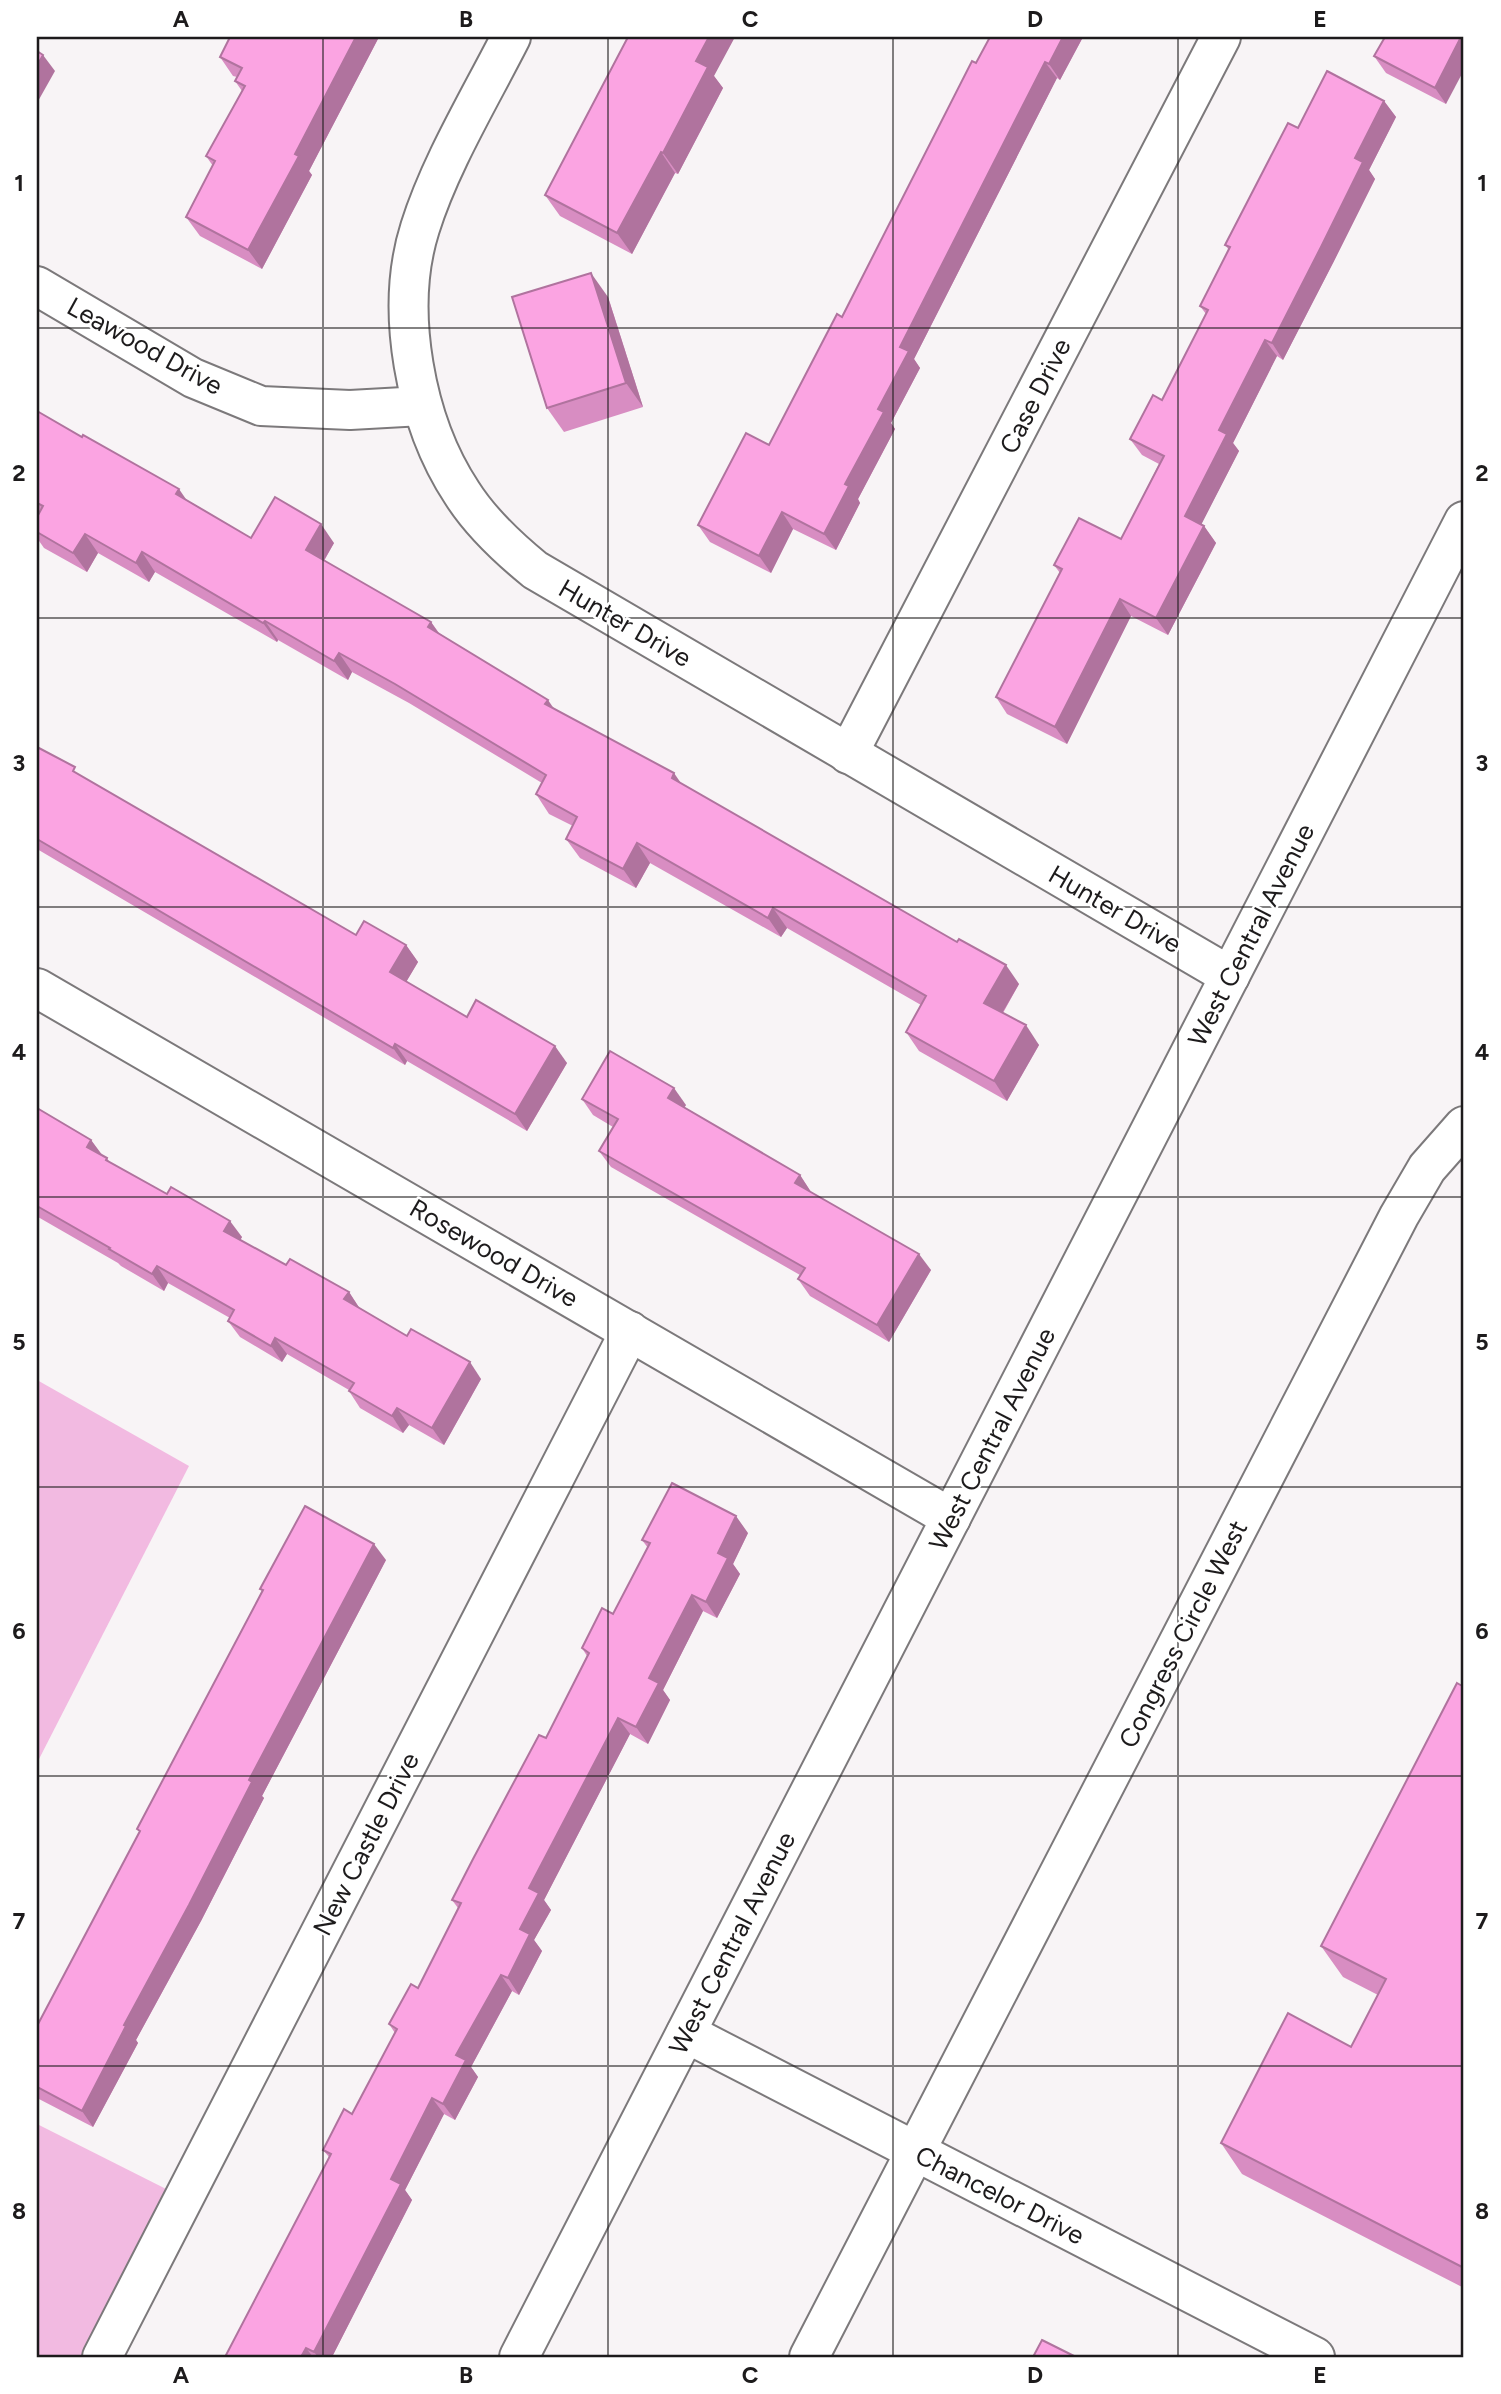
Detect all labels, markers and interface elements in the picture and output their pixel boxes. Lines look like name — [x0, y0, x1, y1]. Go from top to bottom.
text: A — [173, 5, 190, 33]
text: B — [459, 5, 473, 33]
text: C — [742, 5, 759, 33]
text: D — [1027, 5, 1043, 33]
text: E — [1313, 5, 1327, 33]
text: 1 — [14, 169, 24, 197]
text: 1 — [1477, 169, 1487, 197]
street label: Leawood Drive — [62, 290, 228, 402]
street label: Case Drive — [992, 333, 1078, 459]
text: 2 — [12, 459, 26, 487]
text: 2 — [1475, 459, 1489, 487]
street label: Hunter Drive — [553, 572, 697, 674]
text: 3 — [13, 749, 25, 777]
text: 3 — [1476, 749, 1488, 777]
street label: West Central Avenue — [1181, 818, 1321, 1052]
street label: Hunter Drive — [1043, 858, 1187, 960]
text: 4 — [12, 1038, 26, 1066]
text: 4 — [1475, 1038, 1489, 1066]
street label: Rosewood Drive — [404, 1192, 584, 1314]
street label: West Central Avenue — [922, 1322, 1062, 1556]
text: 5 — [12, 1328, 26, 1356]
text: 5 — [1475, 1328, 1489, 1356]
street label: Congress Circle West — [1112, 1515, 1254, 1753]
text: 6 — [12, 1617, 26, 1645]
text: 6 — [1475, 1617, 1489, 1645]
street label: New Castle Drive — [306, 1747, 426, 1941]
street label: West Central Avenue — [662, 1826, 802, 2060]
text: 7 — [13, 1907, 26, 1935]
text: 7 — [1476, 1907, 1489, 1935]
street label: Chancelor Drive — [910, 2139, 1090, 2251]
text: 8 — [12, 2197, 26, 2225]
text: 8 — [1475, 2197, 1489, 2225]
text: A — [173, 2361, 190, 2389]
text: B — [459, 2361, 473, 2389]
text: C — [742, 2361, 759, 2389]
text: D — [1027, 2361, 1043, 2389]
text: E — [1313, 2361, 1327, 2389]

